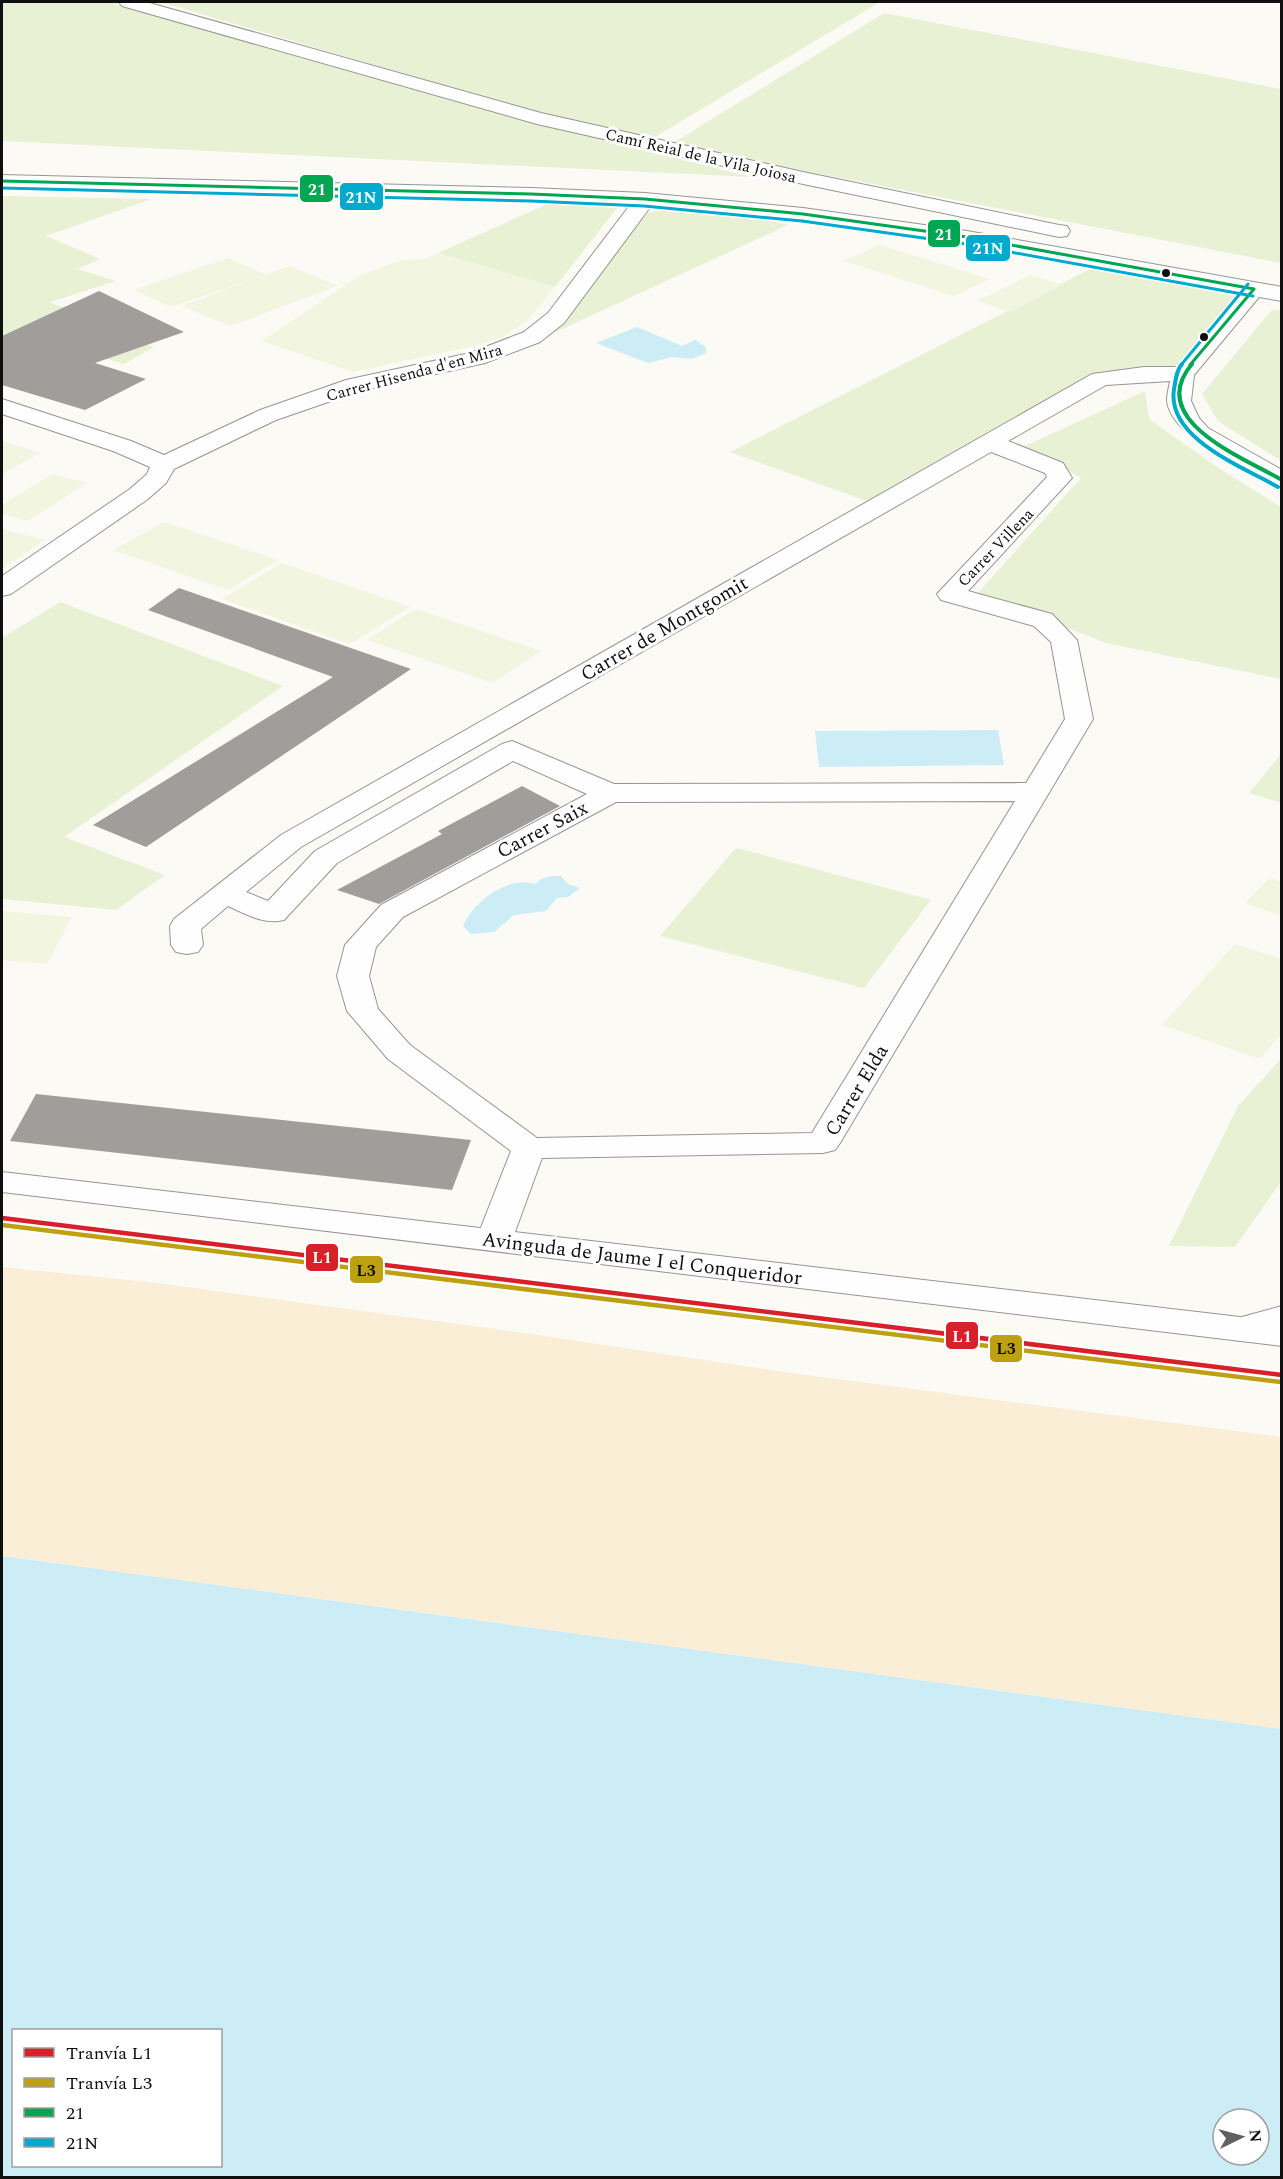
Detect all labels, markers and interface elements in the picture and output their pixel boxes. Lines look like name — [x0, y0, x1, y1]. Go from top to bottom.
street label: Camí Reial de la Vila Joiosa — [603, 122, 799, 190]
line badge: 21 — [299, 174, 334, 203]
text: 21 — [308, 178, 326, 202]
line badge: 21N — [339, 182, 384, 211]
text: 21N — [345, 186, 377, 210]
line badge: 21 — [927, 219, 961, 248]
text: 21 — [935, 223, 953, 247]
line badge: 21N — [965, 234, 1011, 262]
text: 21N — [972, 237, 1004, 261]
unlabelled marker — [1160, 267, 1172, 279]
unlabelled marker — [1198, 331, 1210, 343]
street label: Carrer Hisenda d'en Mira — [323, 338, 505, 408]
street label: Carrer Villena — [952, 503, 1040, 592]
street label: Carrer de Montgomit — [575, 569, 754, 689]
street label: Carrer Saix — [491, 793, 594, 867]
street label: Carrer Elda — [818, 1039, 896, 1142]
street label: Avinguda de Jaume I el Conqueridor — [480, 1224, 804, 1294]
line badge: L1 — [305, 1243, 339, 1272]
text: L1 — [312, 1246, 332, 1270]
line badge: L3 — [349, 1255, 384, 1284]
text: L3 — [356, 1259, 376, 1283]
line badge: L1 — [945, 1321, 979, 1350]
text: L1 — [952, 1325, 972, 1349]
line badge: L3 — [989, 1334, 1023, 1363]
text: L3 — [996, 1337, 1016, 1361]
legend — [12, 2029, 222, 2167]
text: Tranvía L1 — [66, 2040, 152, 2067]
text: Tranvía L3 — [66, 2070, 152, 2097]
text: 21 — [66, 2100, 84, 2127]
north arrow — [1211, 2107, 1271, 2167]
text: N — [1242, 2128, 1267, 2143]
text: 21N — [66, 2130, 98, 2157]

